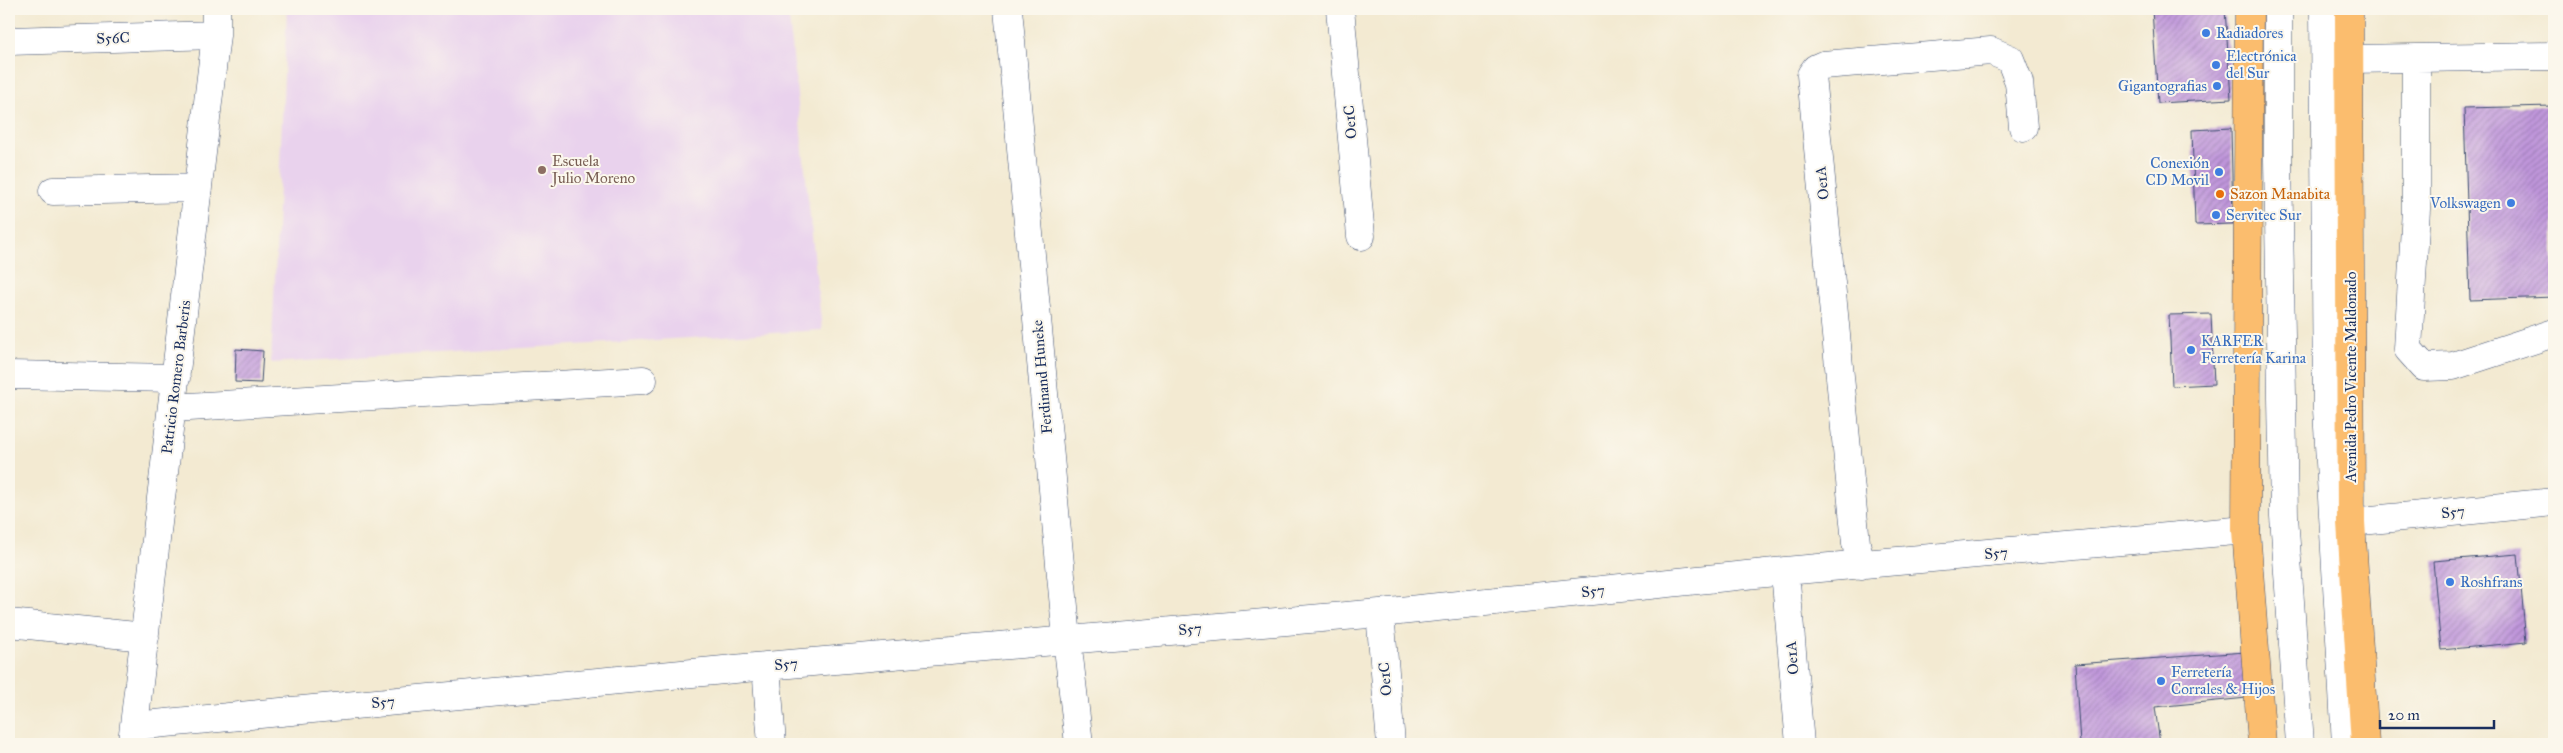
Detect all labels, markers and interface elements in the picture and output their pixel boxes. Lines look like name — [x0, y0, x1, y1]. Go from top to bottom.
place label: Radiadores — [2216, 24, 2283, 42]
marker: Radiadores — [2200, 27, 2212, 39]
street label: S56C — [96, 28, 130, 48]
place label: Electrónica del Sur — [2226, 47, 2297, 82]
marker: Electrónica del Sur — [2210, 59, 2222, 71]
place label: Gigantografias — [2118, 77, 2207, 95]
marker: Gigantografias — [2211, 80, 2223, 92]
street label: Oe1C — [1340, 104, 1360, 140]
place label: Escuela Julio Moreno — [550, 152, 636, 188]
place label: Conexión CD Movil — [2145, 154, 2210, 189]
marker: Escuela Julio Moreno — [536, 164, 548, 176]
street label: Oe1A — [1811, 165, 1833, 201]
marker: Conexión CD Movil — [2213, 166, 2225, 178]
place label: Sazon Manabita — [2230, 185, 2331, 203]
marker: Sazon Manabita — [2214, 188, 2226, 200]
place label: Volkswagen — [2429, 194, 2501, 212]
marker: Volkswagen — [2505, 197, 2517, 209]
place label: Servitec Sur — [2226, 206, 2302, 224]
marker: Servitec Sur — [2210, 209, 2222, 221]
street label: Avenida Pedro Vicente Maldonado — [2342, 271, 2360, 484]
street label: Patricio Romero Barberis — [158, 299, 194, 455]
street label: Ferdinand Huneke — [1028, 319, 1056, 435]
place label: KARFER Ferretería Karina — [2201, 332, 2307, 367]
marker: KARFER Ferretería Karina — [2185, 344, 2197, 356]
street label: S57 — [2440, 502, 2466, 522]
street label: S57 — [1983, 543, 2009, 563]
place label: Roshfrans — [2460, 573, 2523, 591]
marker: Roshfrans — [2444, 576, 2456, 588]
street label: S57 — [1580, 581, 1606, 601]
street label: S57 — [1177, 619, 1203, 639]
street label: Oe1A — [1782, 640, 1802, 676]
street label: S57 — [773, 654, 799, 674]
street label: Oe1C — [1375, 661, 1395, 697]
place label: Ferretería Corrales & Hijos — [2171, 663, 2275, 698]
marker: Ferretería Corrales & Hijos — [2155, 675, 2167, 687]
street label: S57 — [370, 692, 396, 712]
scale bar — [2380, 698, 2494, 730]
text: 20 m — [2388, 706, 2420, 724]

